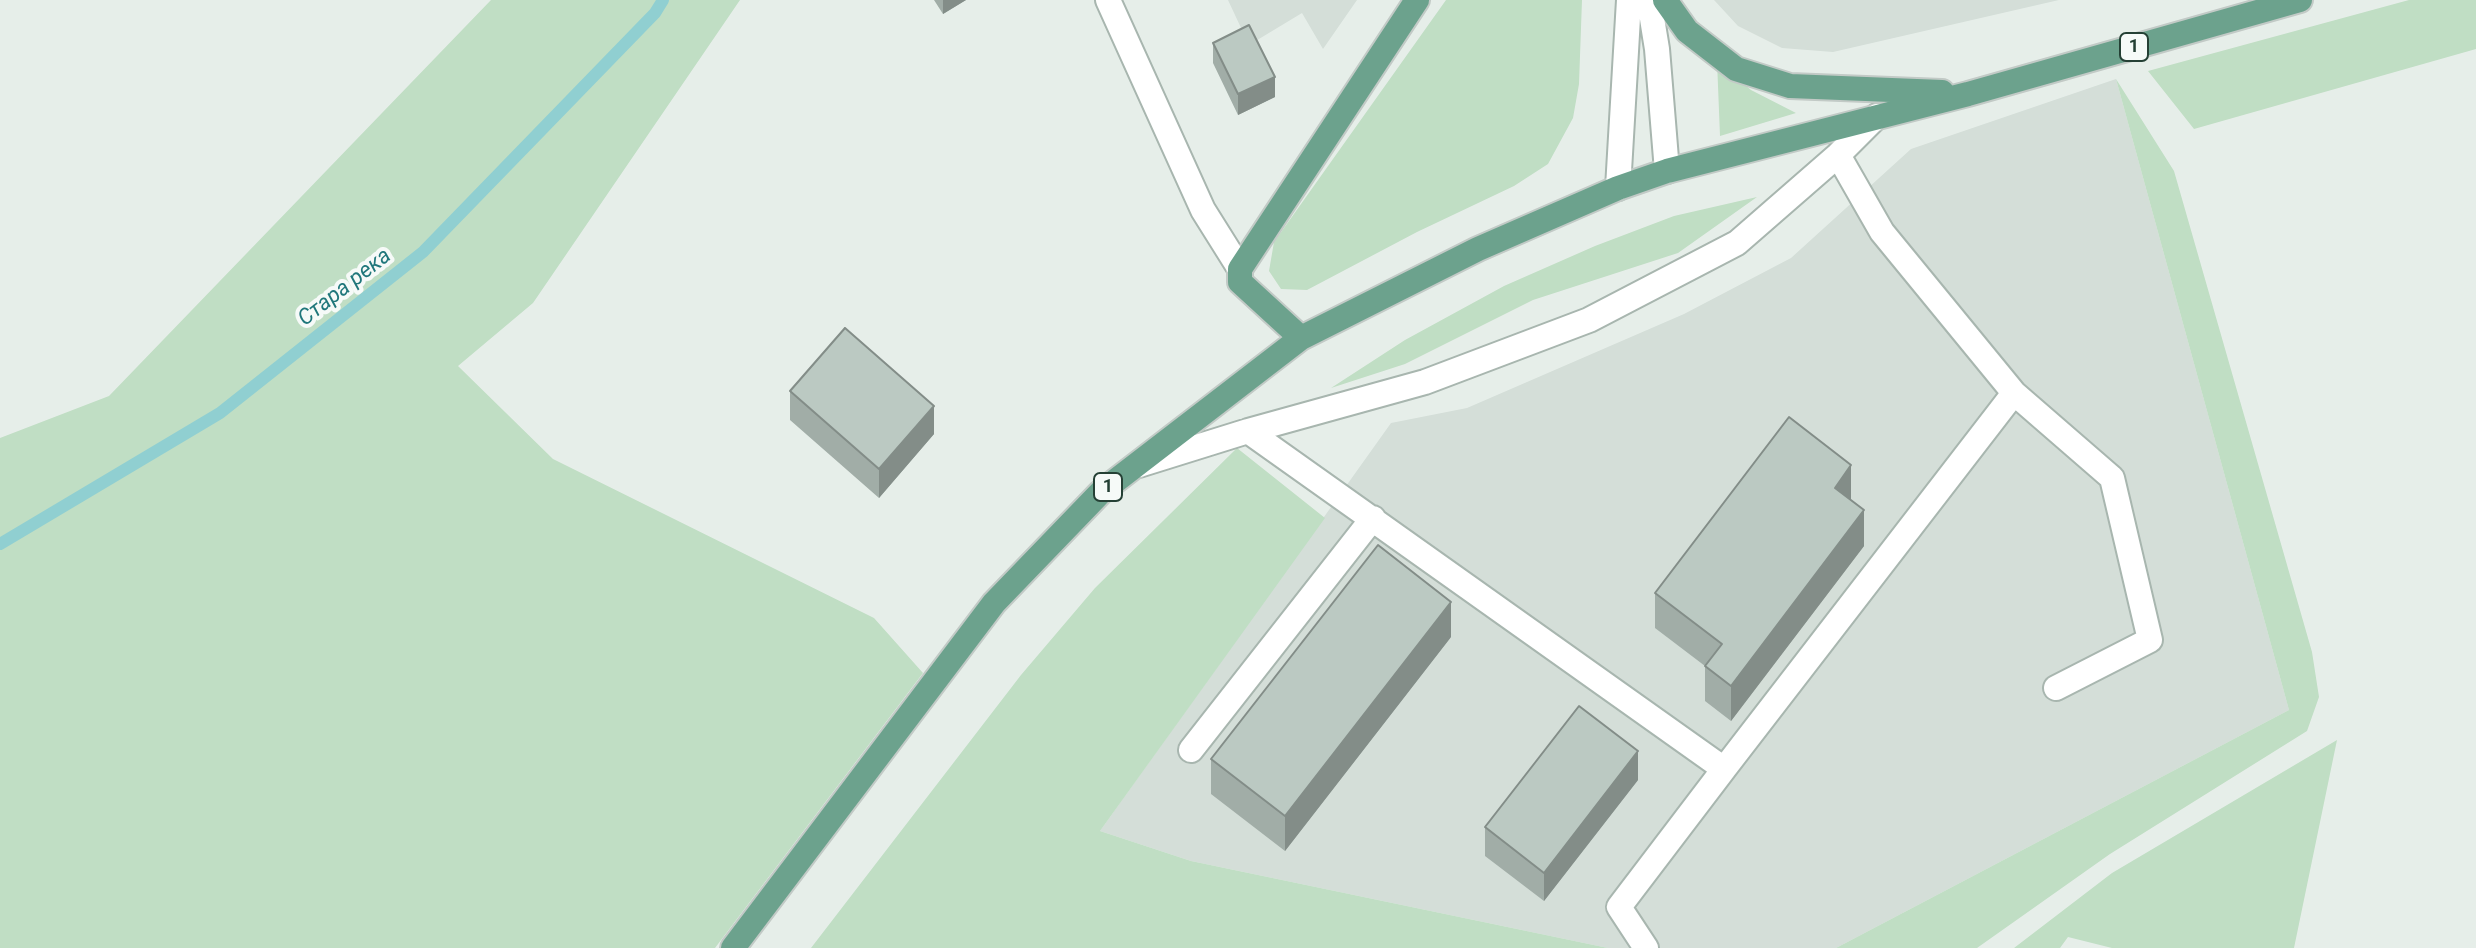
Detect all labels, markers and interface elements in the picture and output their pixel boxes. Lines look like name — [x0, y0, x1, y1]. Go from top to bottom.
road number: 1 — [2120, 33, 2148, 61]
water label: Стара река — [293, 243, 397, 333]
road number: 1 — [1094, 473, 1122, 501]

